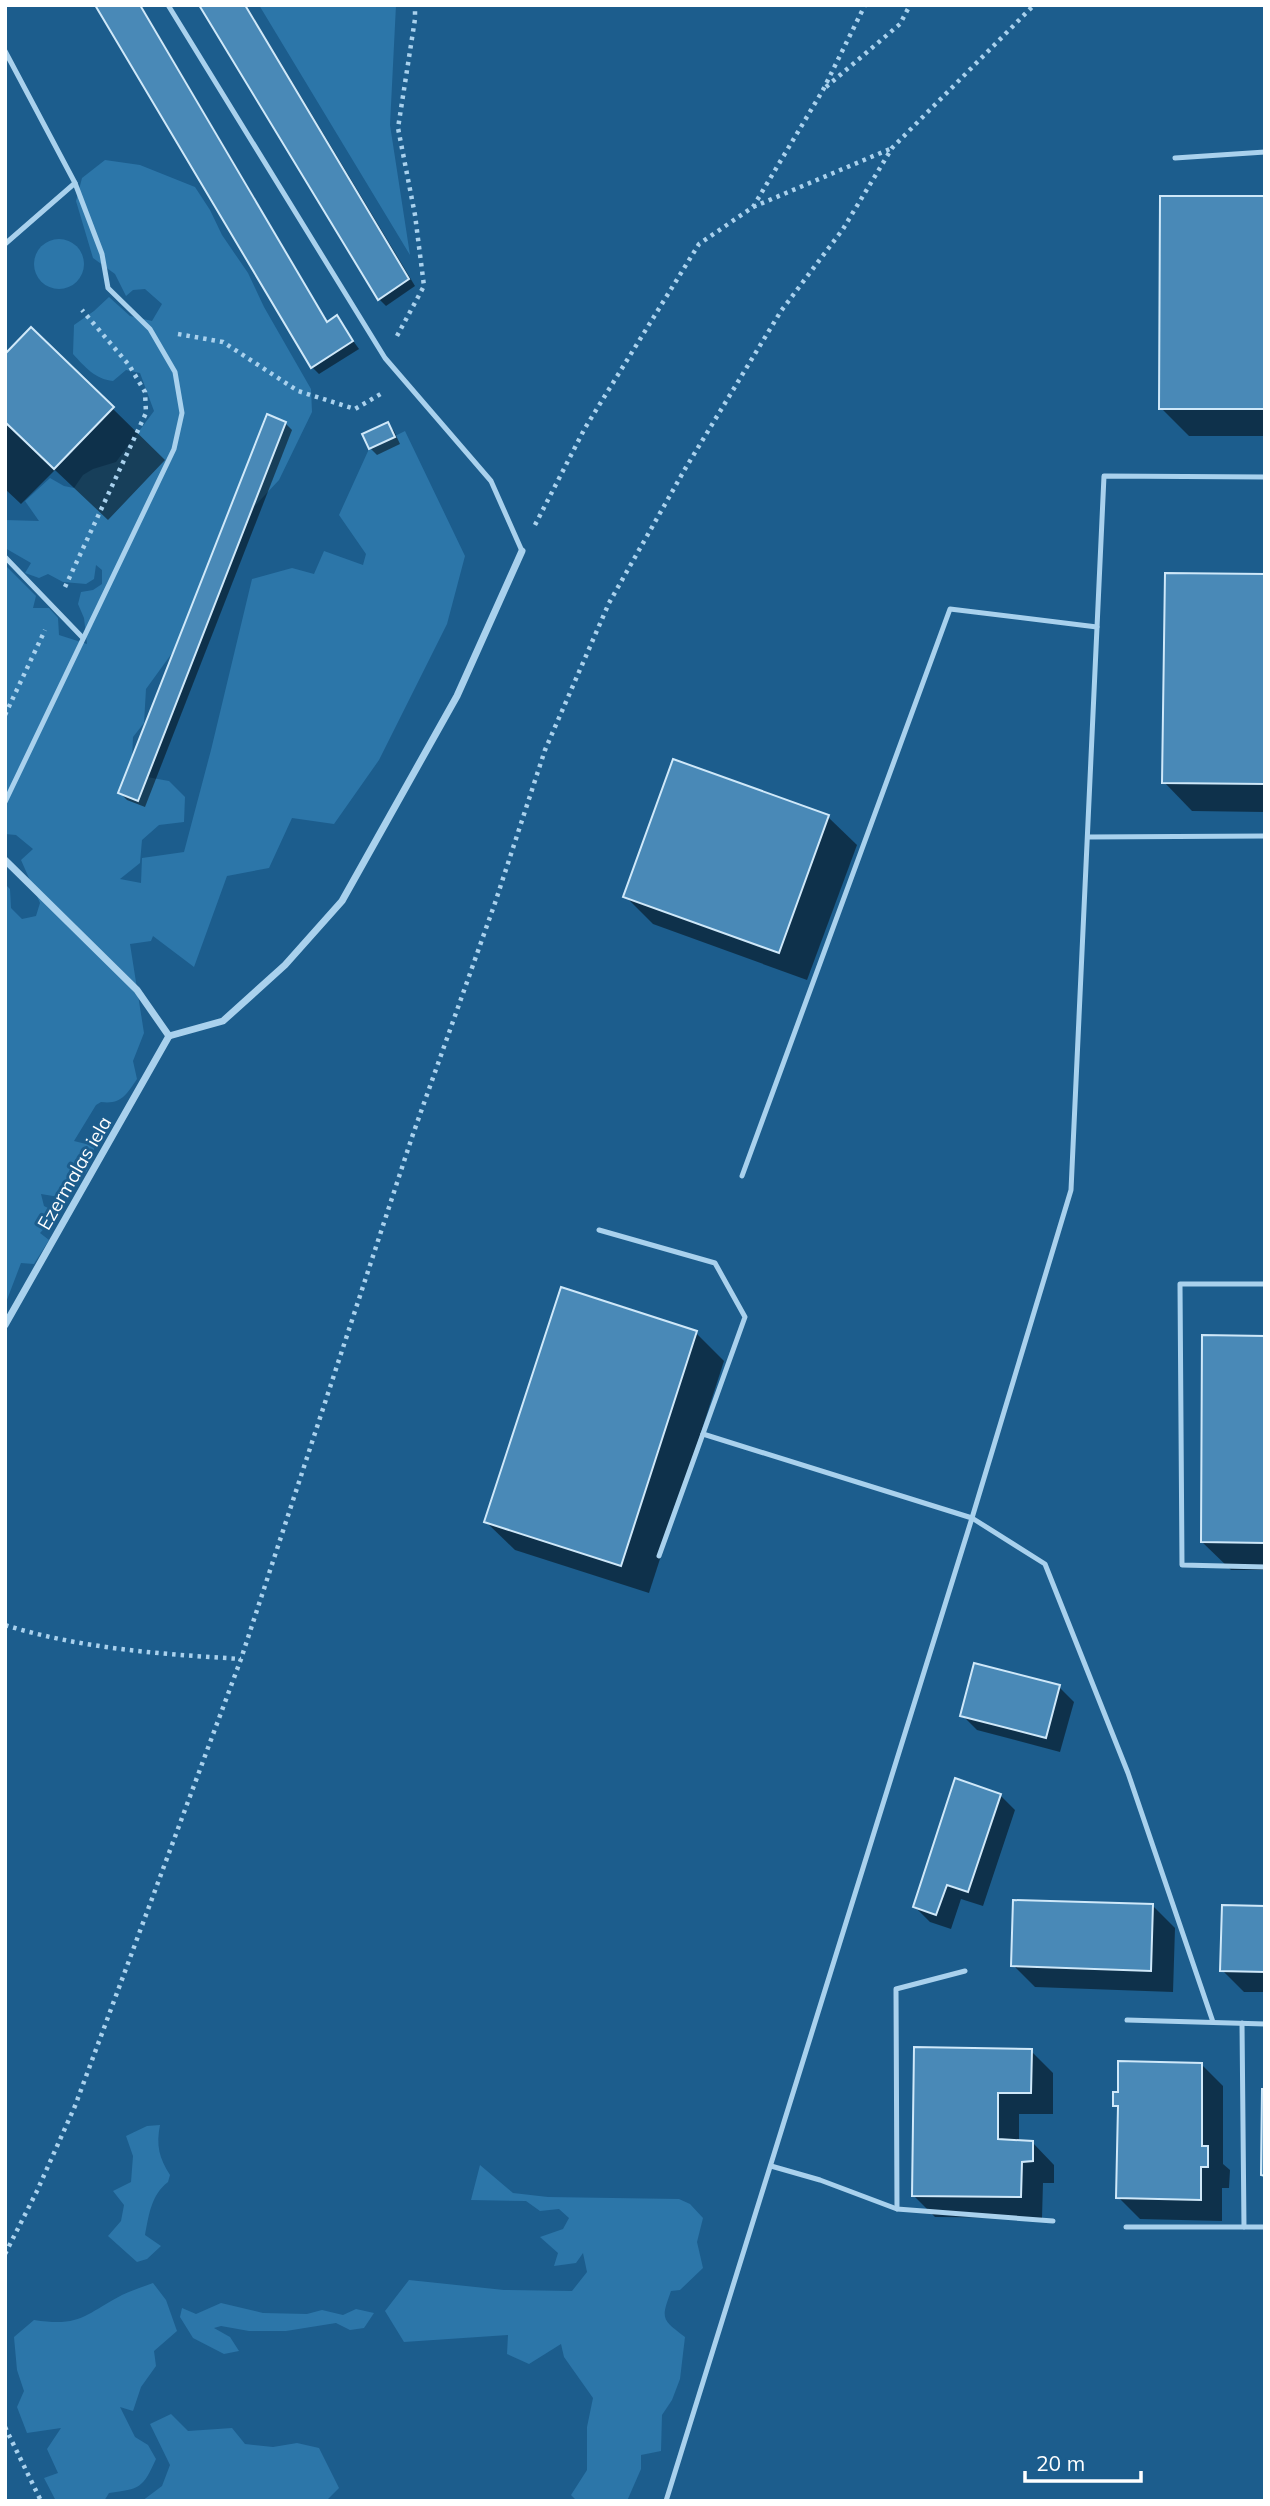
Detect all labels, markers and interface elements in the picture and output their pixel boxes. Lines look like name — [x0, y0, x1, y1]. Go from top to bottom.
street label: Ezermalas iela — [32, 1112, 116, 1234]
scale bar — [1025, 2440, 1140, 2484]
text: 20 m — [1036, 2450, 1085, 2476]

